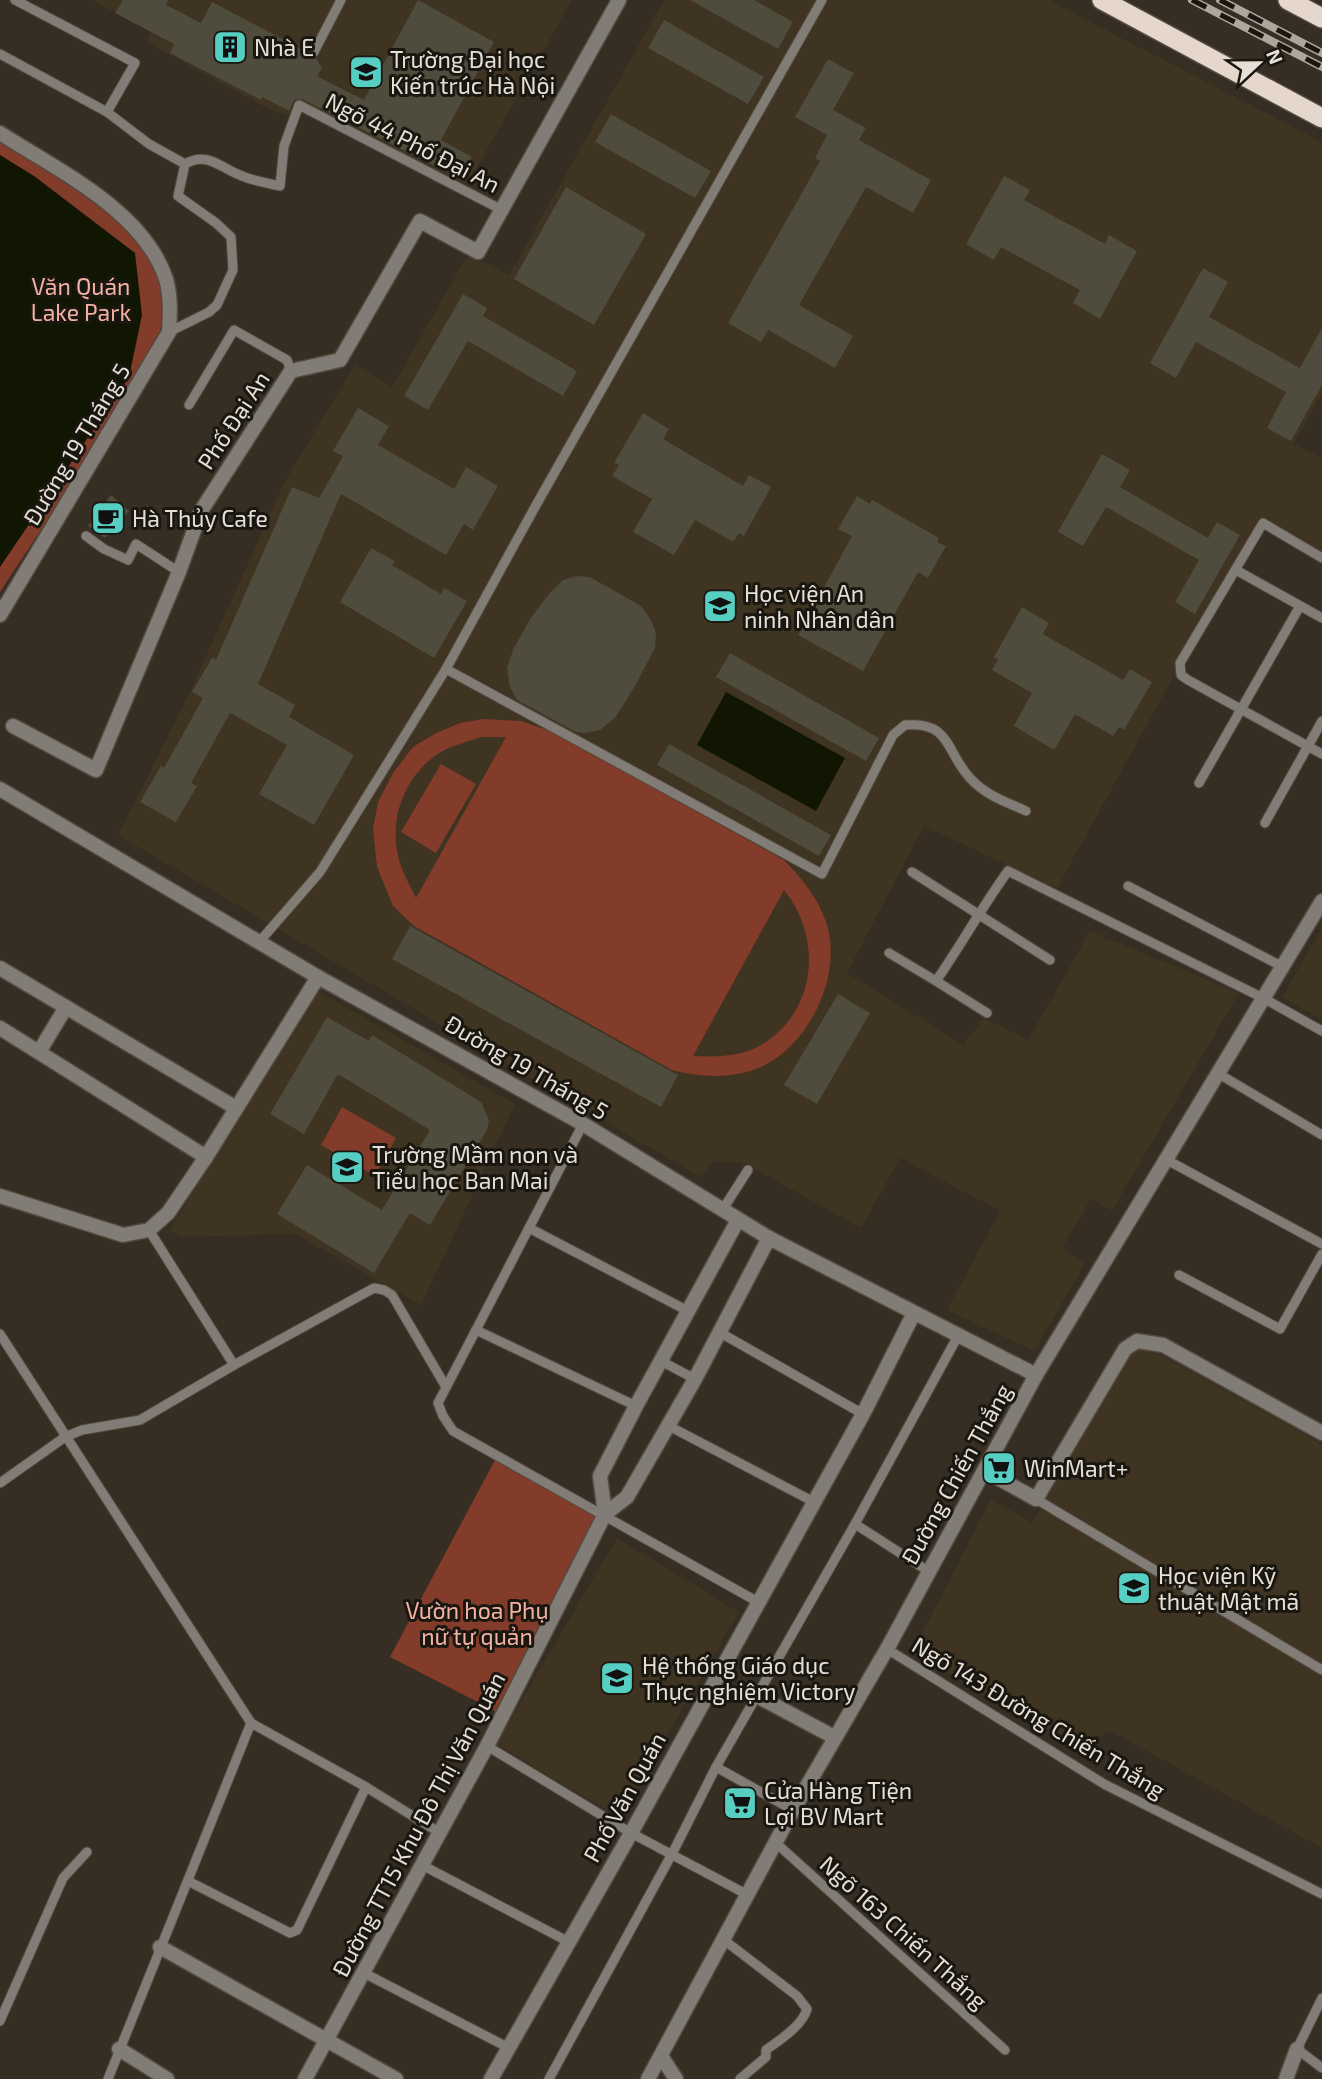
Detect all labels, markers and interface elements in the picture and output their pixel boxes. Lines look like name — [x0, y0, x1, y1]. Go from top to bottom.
building icon: Nhà E — [211, 28, 249, 66]
north arrow — [1224, 28, 1294, 98]
place label: Nhà E — [254, 33, 314, 61]
place label: Trường Đại học Kiến trúc Hà Nội — [390, 45, 555, 99]
text: N — [1262, 46, 1288, 67]
school or university icon: Trường Đại học Kiến trúc Hà Nội — [347, 53, 385, 91]
street label: Ngõ 44 Phố Đại An — [321, 86, 505, 198]
park label: Văn Quán Lake Park — [31, 272, 131, 326]
street label: Đường 19 Tháng 5 — [17, 358, 135, 530]
street label: Phố Đại An — [191, 366, 275, 474]
cafe icon: Hà Thủy Cafe — [89, 499, 127, 537]
place label: Hà Thủy Cafe — [132, 504, 268, 532]
place label: Học viện An ninh Nhân dân — [744, 579, 895, 633]
school or university icon: Học viện An ninh Nhân dân — [701, 587, 739, 625]
street label: Đường 19 Tháng 5 — [440, 1009, 614, 1125]
place label: Trường Mầm non và Tiểu học Ban Mai — [372, 1140, 578, 1194]
school or university icon: Trường Mầm non và Tiểu học Ban Mai — [328, 1148, 366, 1186]
street label: Đường Chiến Thắng — [895, 1379, 1017, 1569]
supermarket icon: WinMart+ — [980, 1449, 1018, 1487]
place label: WinMart+ — [1024, 1454, 1128, 1482]
place label: Học viện Kỹ thuật Mật mã — [1158, 1561, 1299, 1615]
school or university icon: Học viện Kỹ thuật Mật mã — [1115, 1569, 1153, 1607]
park label: Vườn hoa Phụ nữ tự quản — [405, 1596, 549, 1650]
street label: Ngõ 143 Đường Chiến Thắng — [907, 1630, 1171, 1804]
place label: Hệ thống Giáo dục Thực nghiệm Victory — [642, 1651, 855, 1705]
school or university icon: Hệ thống Giáo dục Thực nghiệm Victory — [598, 1659, 636, 1697]
street label: Đường TT15 Khu Đô Thị Văn Quán — [326, 1667, 510, 1981]
street label: Phố Văn Quán — [577, 1727, 671, 1867]
place label: Cửa Hàng Tiện Lợi BV Mart — [764, 1776, 912, 1830]
supermarket icon: Cửa Hàng Tiện Lợi BV Mart — [721, 1784, 759, 1822]
street label: Ngõ 163 Chiến Thắng — [815, 1850, 994, 2015]

